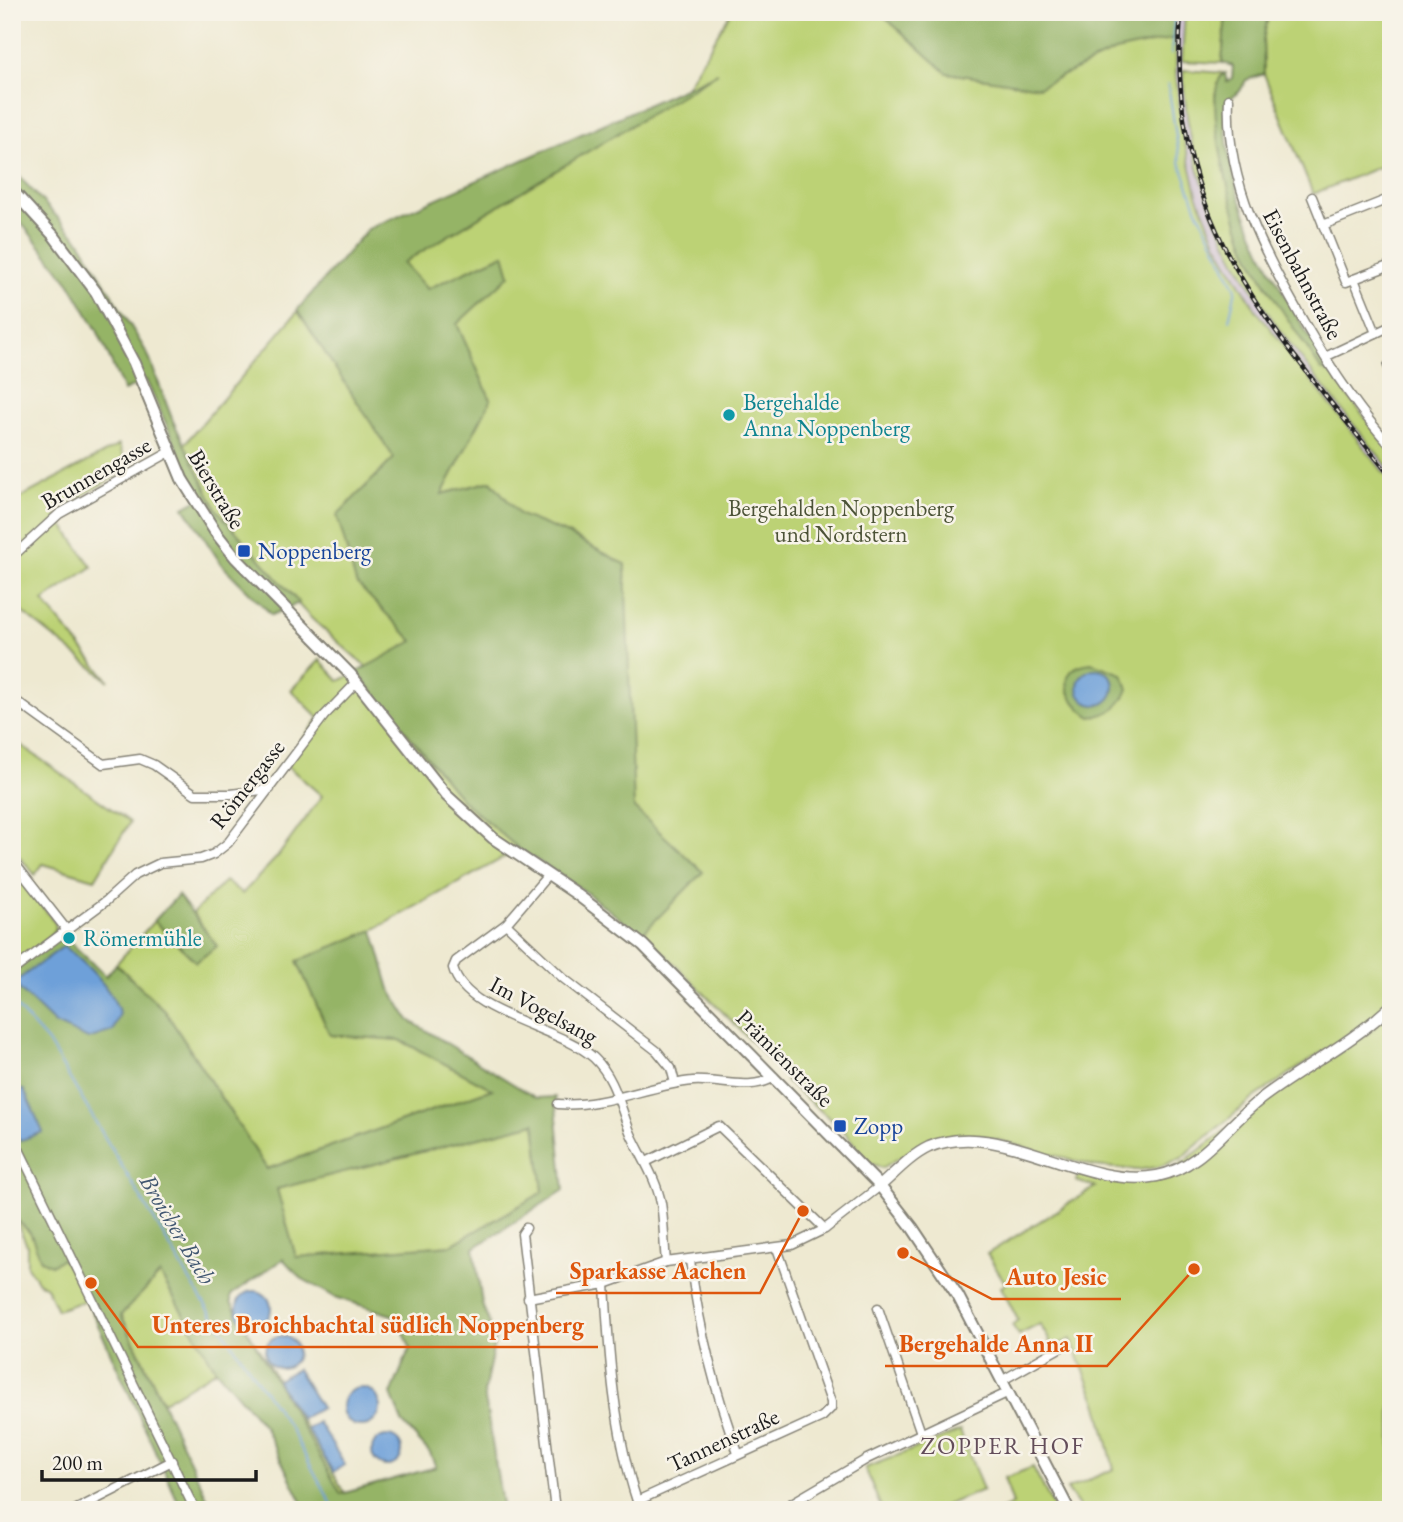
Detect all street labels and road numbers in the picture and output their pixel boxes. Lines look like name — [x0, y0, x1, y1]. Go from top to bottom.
street label: Eisenbahnstraße — [1256, 203, 1350, 345]
street label: Brunnengasse — [36, 430, 156, 516]
street label: Bierstraße — [182, 444, 252, 534]
street label: Römergasse — [203, 733, 291, 835]
street label: Im Vogelsang — [485, 969, 604, 1051]
street label: Prämienstraße — [730, 1003, 840, 1113]
street label: Tannenstraße — [662, 1401, 784, 1479]

